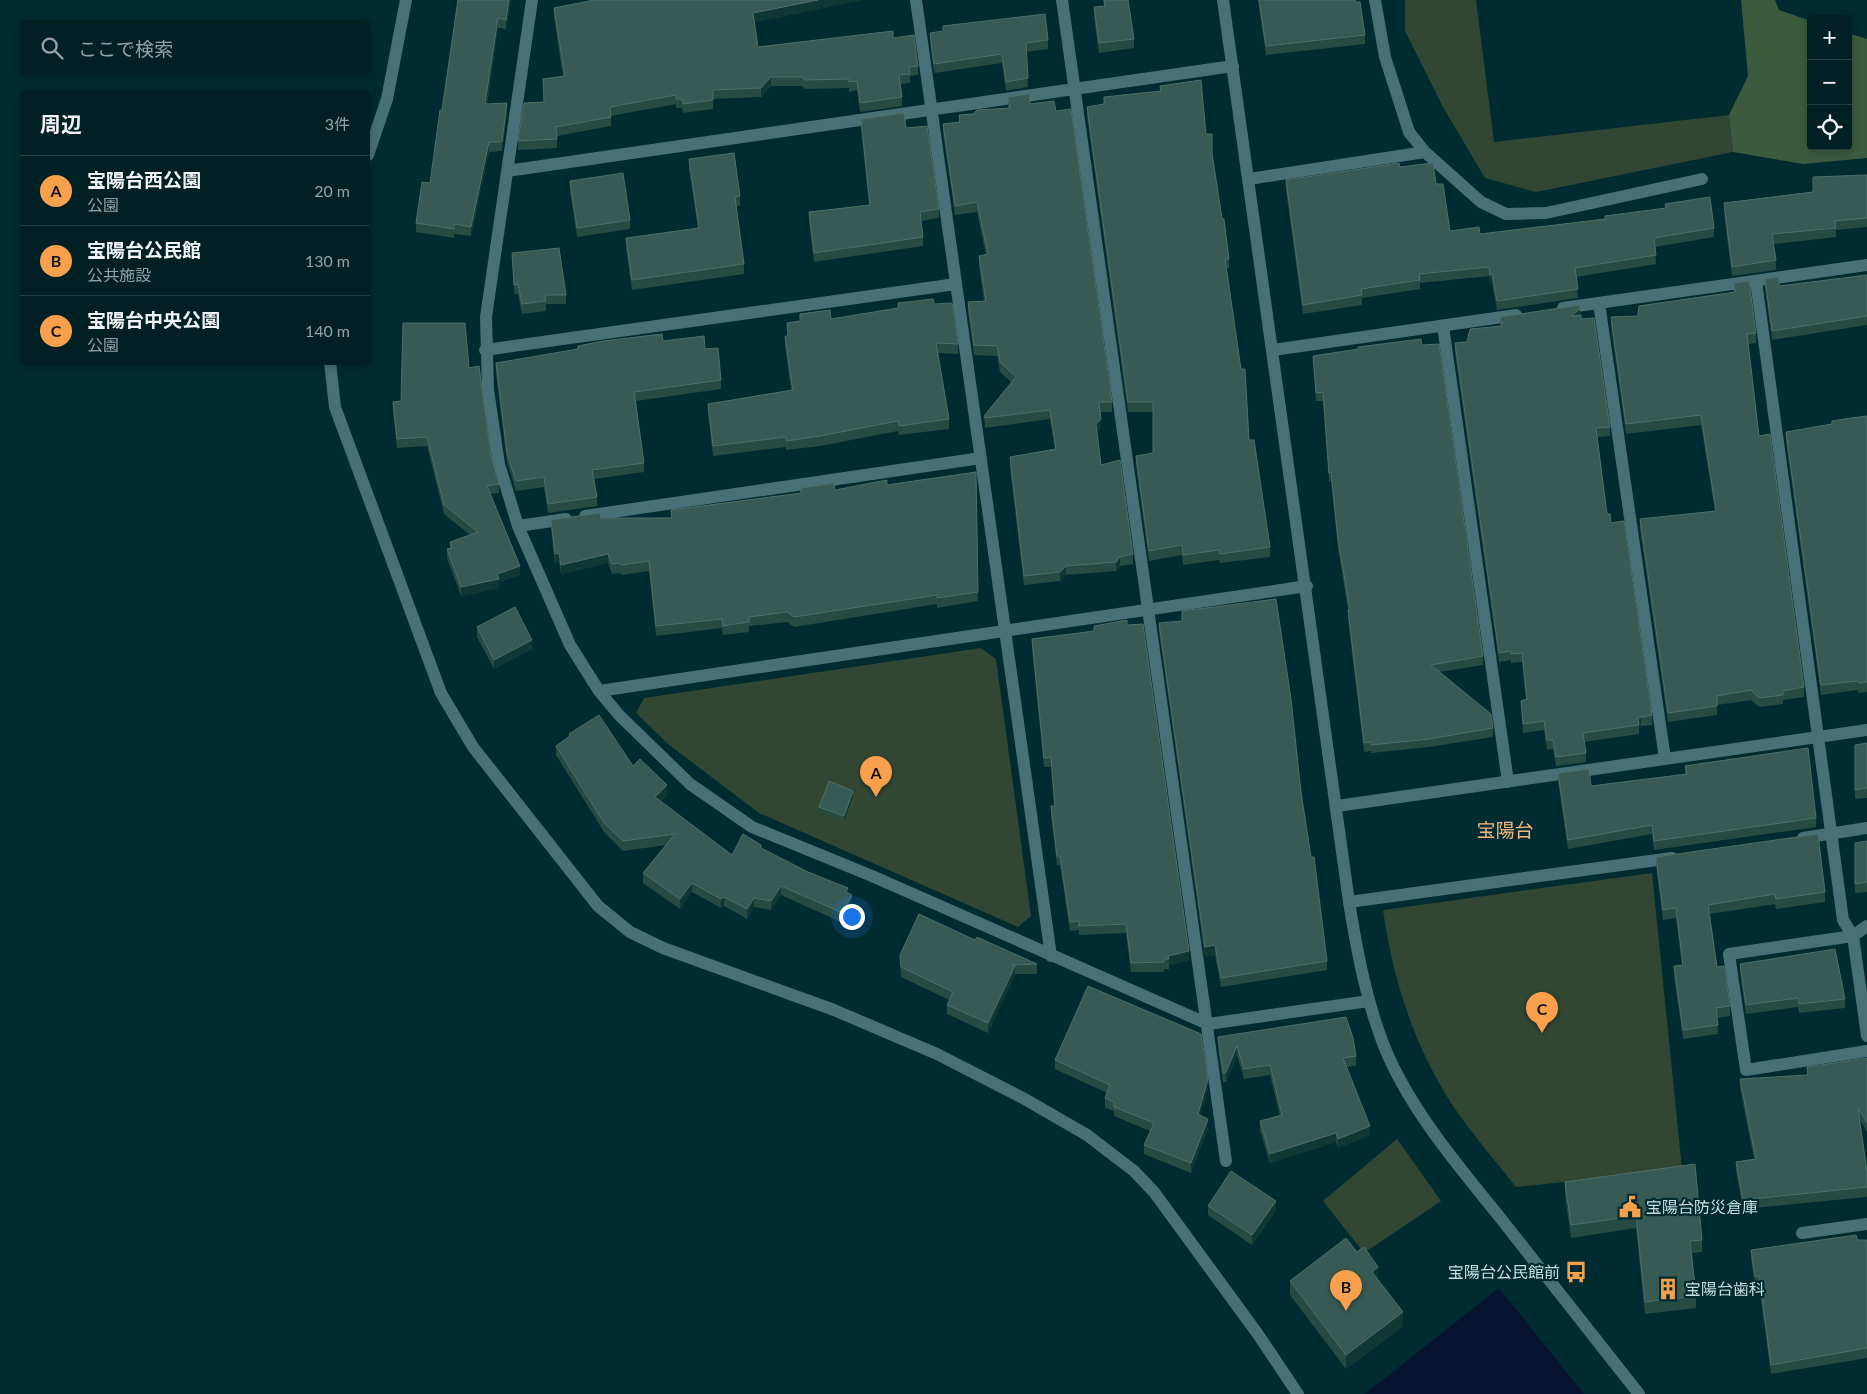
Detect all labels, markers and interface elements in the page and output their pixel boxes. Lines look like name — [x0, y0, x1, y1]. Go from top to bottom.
map controls — [1807, 15, 1852, 150]
button: + — [1807, 15, 1852, 60]
search box — [20, 20, 370, 75]
icon: search — [38, 34, 66, 62]
text: ここで検索 — [78, 37, 173, 60]
button: − — [1807, 60, 1852, 105]
button: locate — [1807, 105, 1852, 150]
text: 周辺 — [40, 111, 82, 136]
text: 3件 — [325, 114, 350, 133]
text: 宝陽台西公園 — [87, 168, 201, 191]
text: A — [50, 181, 62, 200]
text: 20 m — [314, 181, 350, 200]
text: 公園 — [87, 195, 119, 214]
text: 宝陽台公民館 — [87, 238, 201, 261]
text: B — [51, 251, 61, 270]
text: 130 m — [305, 251, 350, 270]
text: 公共施設 — [87, 265, 151, 284]
text: 宝陽台中央公園 — [87, 308, 220, 331]
text: C — [51, 321, 61, 340]
text: 140 m — [305, 321, 350, 340]
text: 公園 — [87, 335, 119, 354]
pin: A — [860, 756, 892, 797]
district label: 宝陽台 — [1476, 818, 1534, 841]
your location — [839, 904, 865, 930]
pin: C — [1526, 992, 1558, 1033]
public building icon: 宝陽台防災倉庫 — [1617, 1194, 1643, 1220]
place label: 宝陽台防災倉庫 — [1646, 1197, 1758, 1216]
bus stop icon: 宝陽台公民館前 — [1563, 1259, 1589, 1285]
place label: 宝陽台公民館前 — [1448, 1262, 1560, 1281]
pin: B — [1330, 1270, 1362, 1311]
building icon: 宝陽台歯科 — [1655, 1276, 1681, 1302]
place label: 宝陽台歯科 — [1685, 1279, 1765, 1298]

